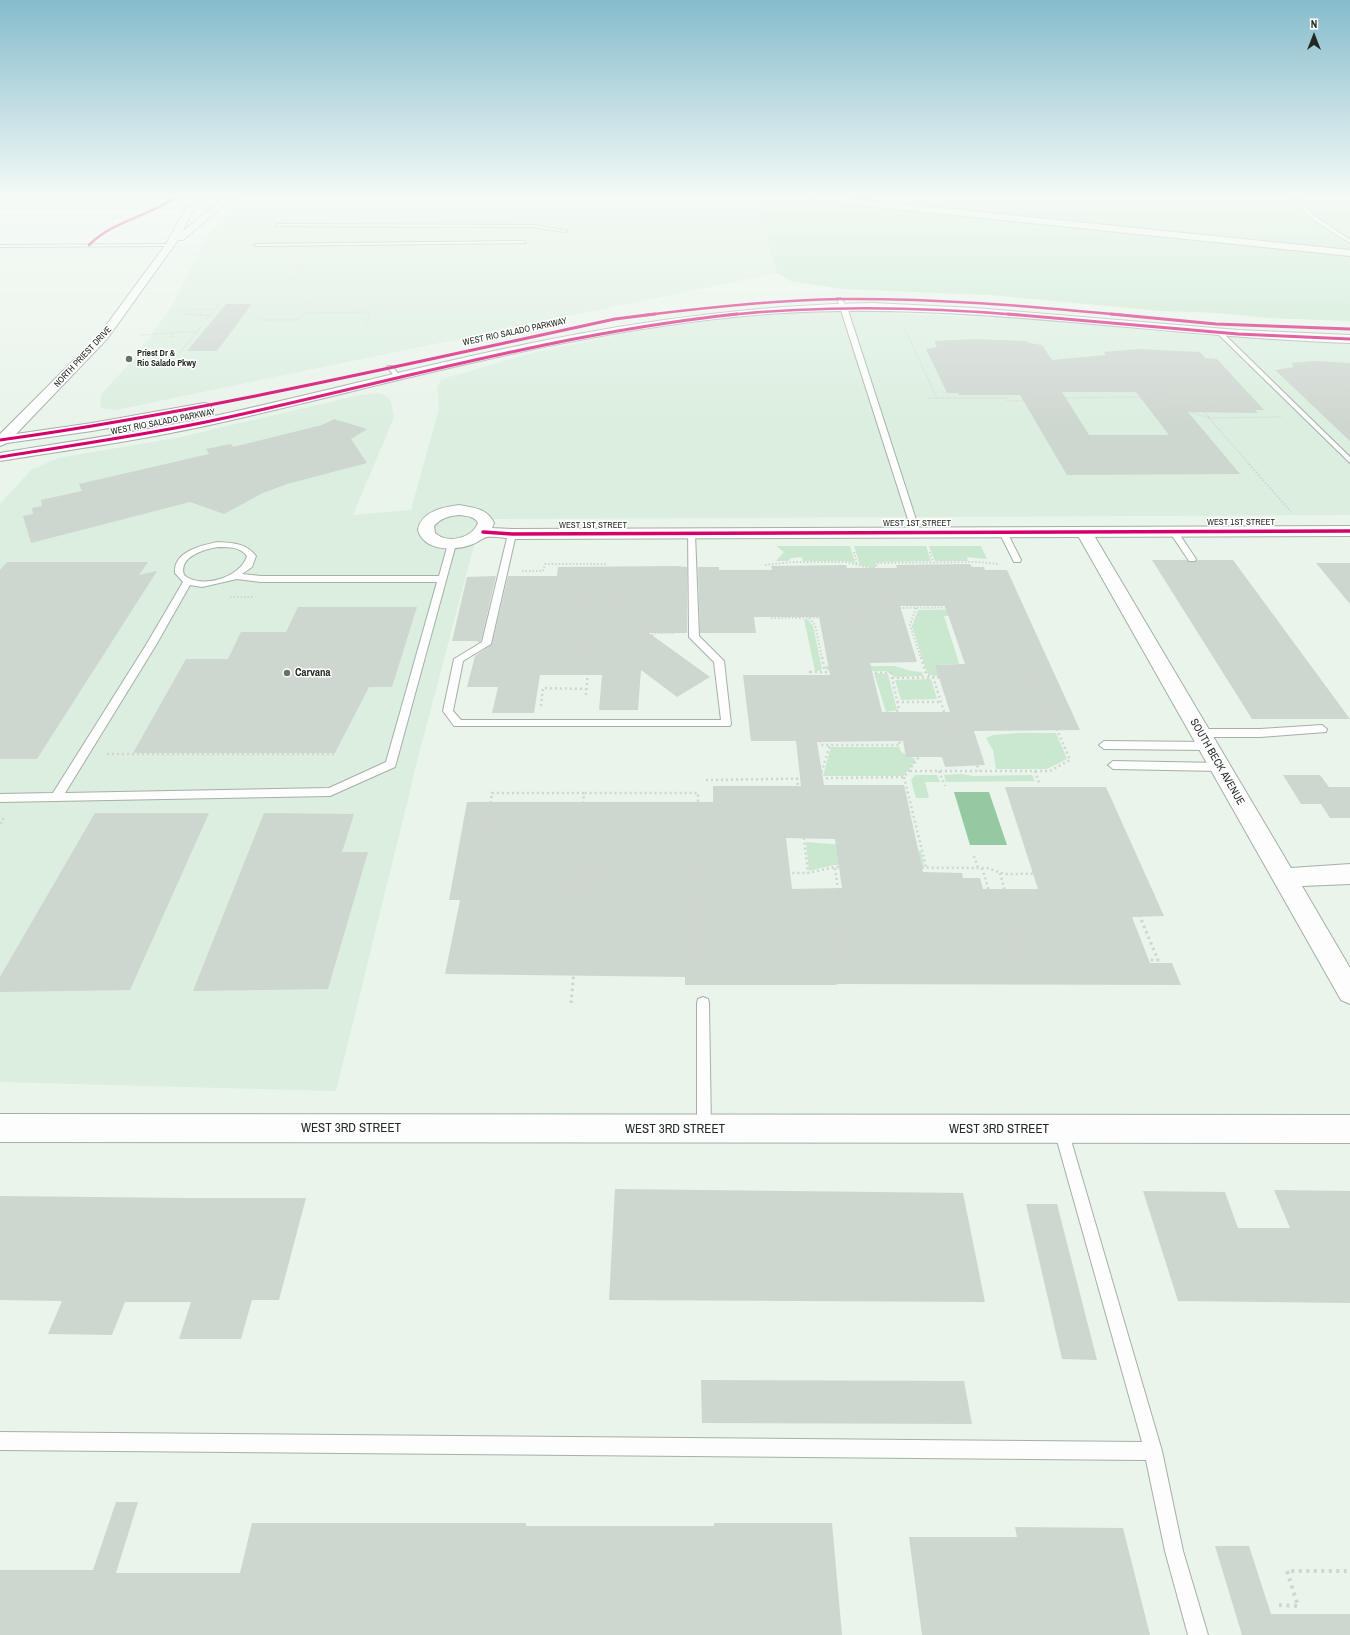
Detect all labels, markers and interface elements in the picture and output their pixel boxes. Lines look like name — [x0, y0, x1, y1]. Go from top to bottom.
north arrow — [1294, 16, 1334, 56]
text: N — [1311, 17, 1317, 31]
street label: WEST RIO SALADO PARKWAY — [462, 316, 568, 348]
street label: NORTH PRIEST DRIVE — [52, 324, 114, 390]
place label: Priest Dr & Rio Salado Pkwy — [137, 349, 196, 370]
marker: Priest Dr & Rio Salado Pkwy — [124, 354, 134, 364]
street label: WEST RIO SALADO PARKWAY — [110, 407, 216, 437]
street label: WEST 1ST STREET — [1207, 518, 1275, 528]
street label: WEST 1ST STREET — [883, 519, 951, 529]
street label: WEST 1ST STREET — [559, 521, 627, 531]
place label: Carvana — [295, 666, 331, 680]
marker: Carvana — [282, 668, 292, 678]
street label: SOUTH BECK AVENUE — [1187, 716, 1247, 808]
street label: WEST 3RD STREET — [301, 1121, 401, 1137]
street label: WEST 3RD STREET — [625, 1122, 725, 1138]
street label: WEST 3RD STREET — [949, 1122, 1049, 1138]

